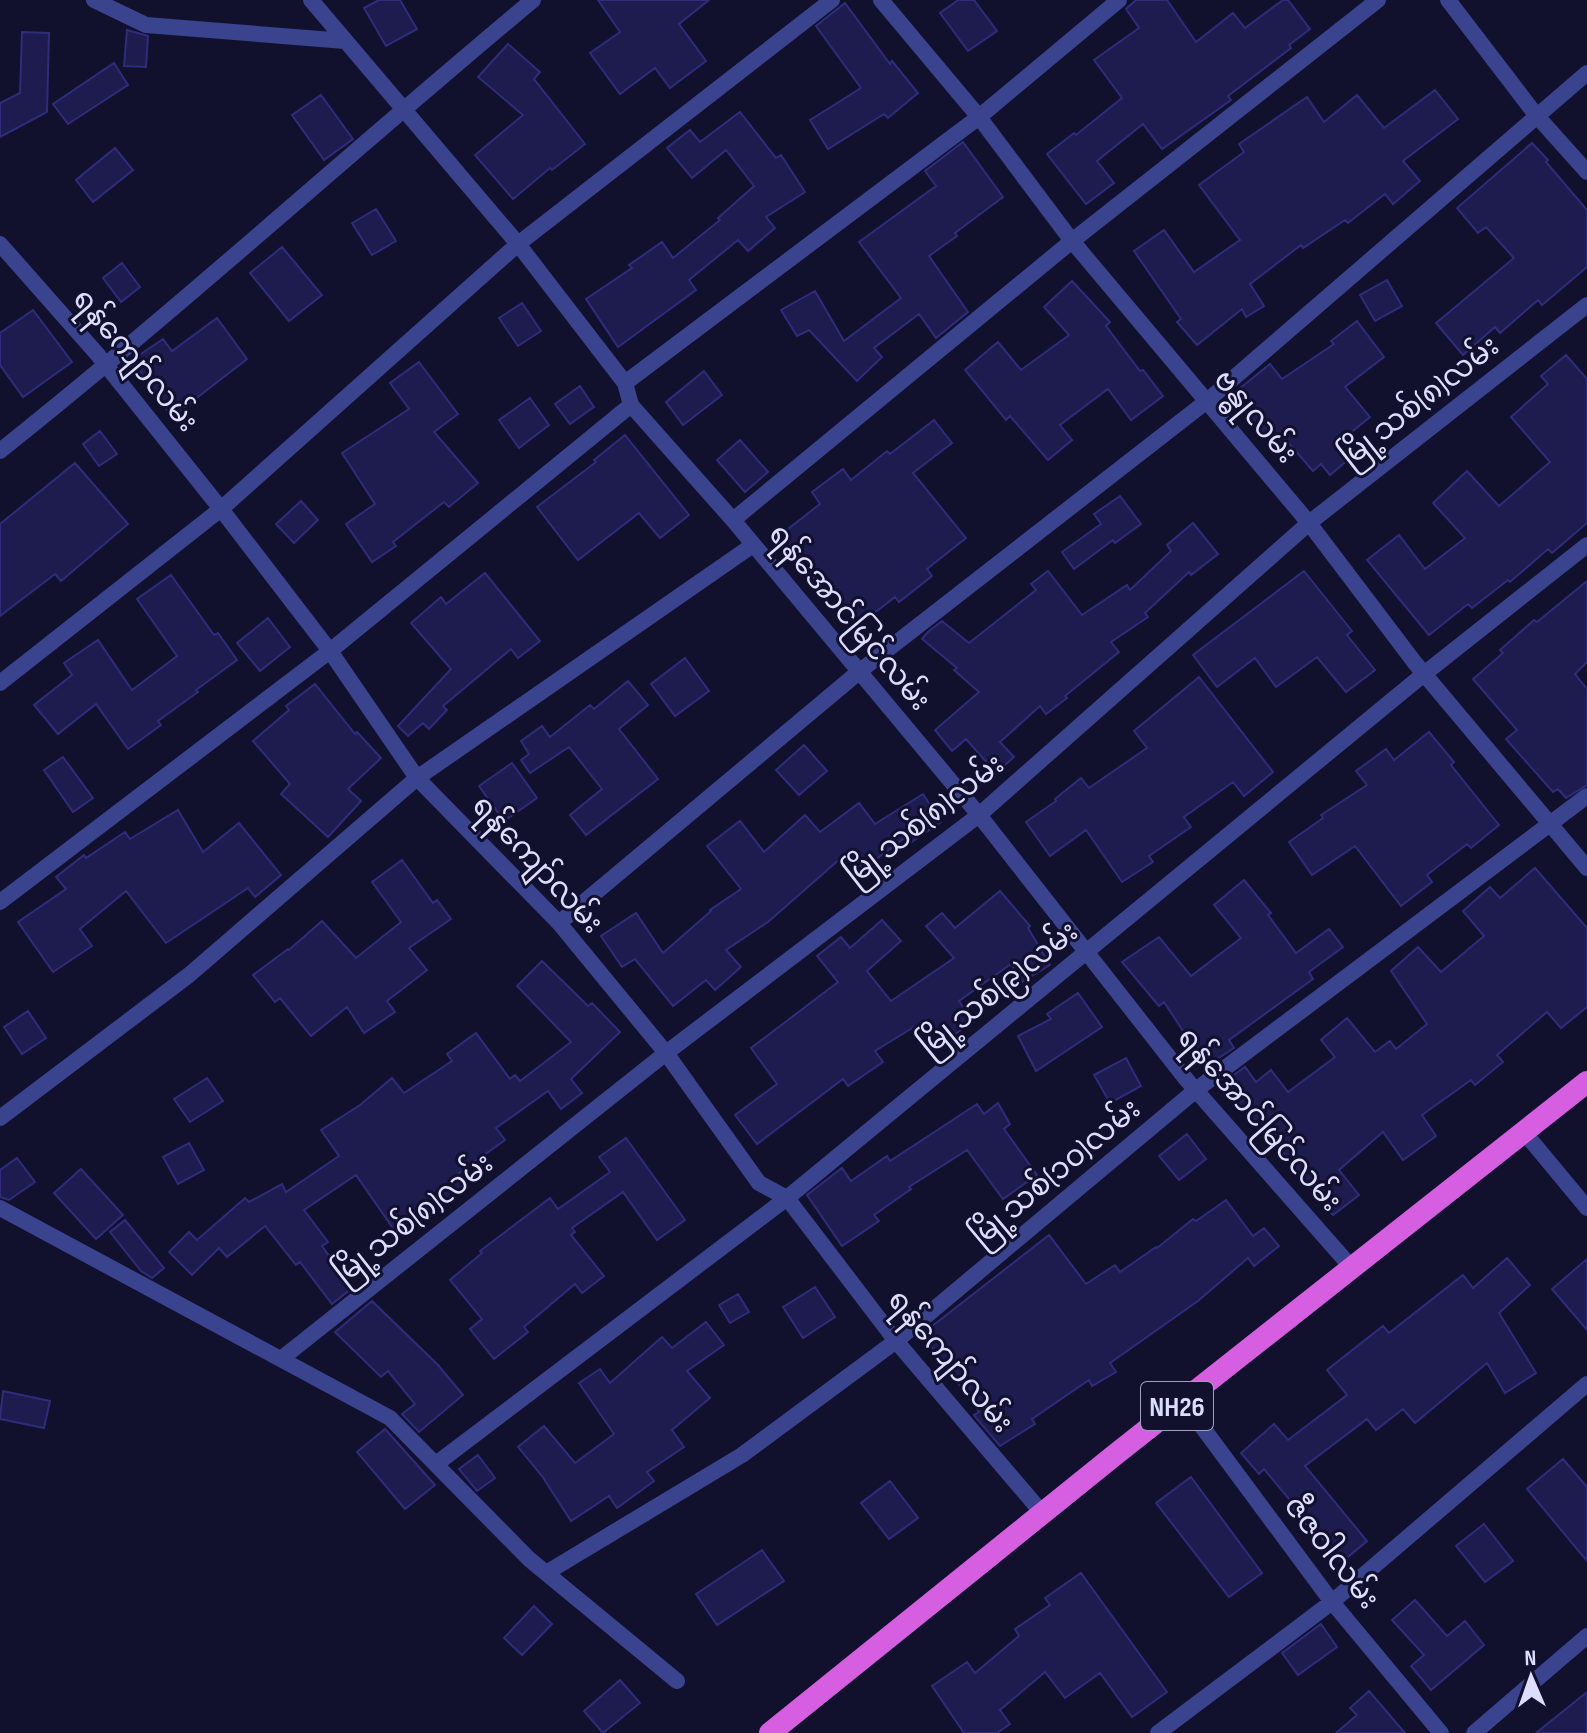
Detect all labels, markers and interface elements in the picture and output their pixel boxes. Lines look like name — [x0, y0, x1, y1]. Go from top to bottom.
street label: ရန်ကျော်လမ်း — [60, 279, 209, 443]
street label: မြို့သစ်(၈)လမ်း — [1330, 324, 1510, 480]
street label: ဗန္ဓုလမ်း — [1200, 359, 1309, 475]
street label: ရန်အောင်မြင်လမ်း — [756, 514, 942, 722]
street label: မြို့သစ်(၈)လမ်း — [835, 742, 1015, 898]
street label: ရန်ကျော်လမ်း — [460, 785, 614, 945]
street label: မြို့သစ်(၉)လမ်း — [909, 910, 1089, 1069]
street label: ရန်အောင်မြင်လမ်း — [1165, 1017, 1353, 1223]
street label: မြို့သစ်(၁၀)လမ်း — [960, 1087, 1152, 1259]
street label: မြို့သစ်(၈)လမ်း — [324, 1141, 504, 1297]
street label: ရန်ကျော်လမ်း — [875, 1280, 1024, 1444]
road number: NH26 — [1141, 1382, 1213, 1430]
street label: ဇီဇဝါလမ်း — [1276, 1486, 1390, 1616]
north arrow — [1491, 1637, 1571, 1717]
text: N — [1524, 1645, 1537, 1672]

